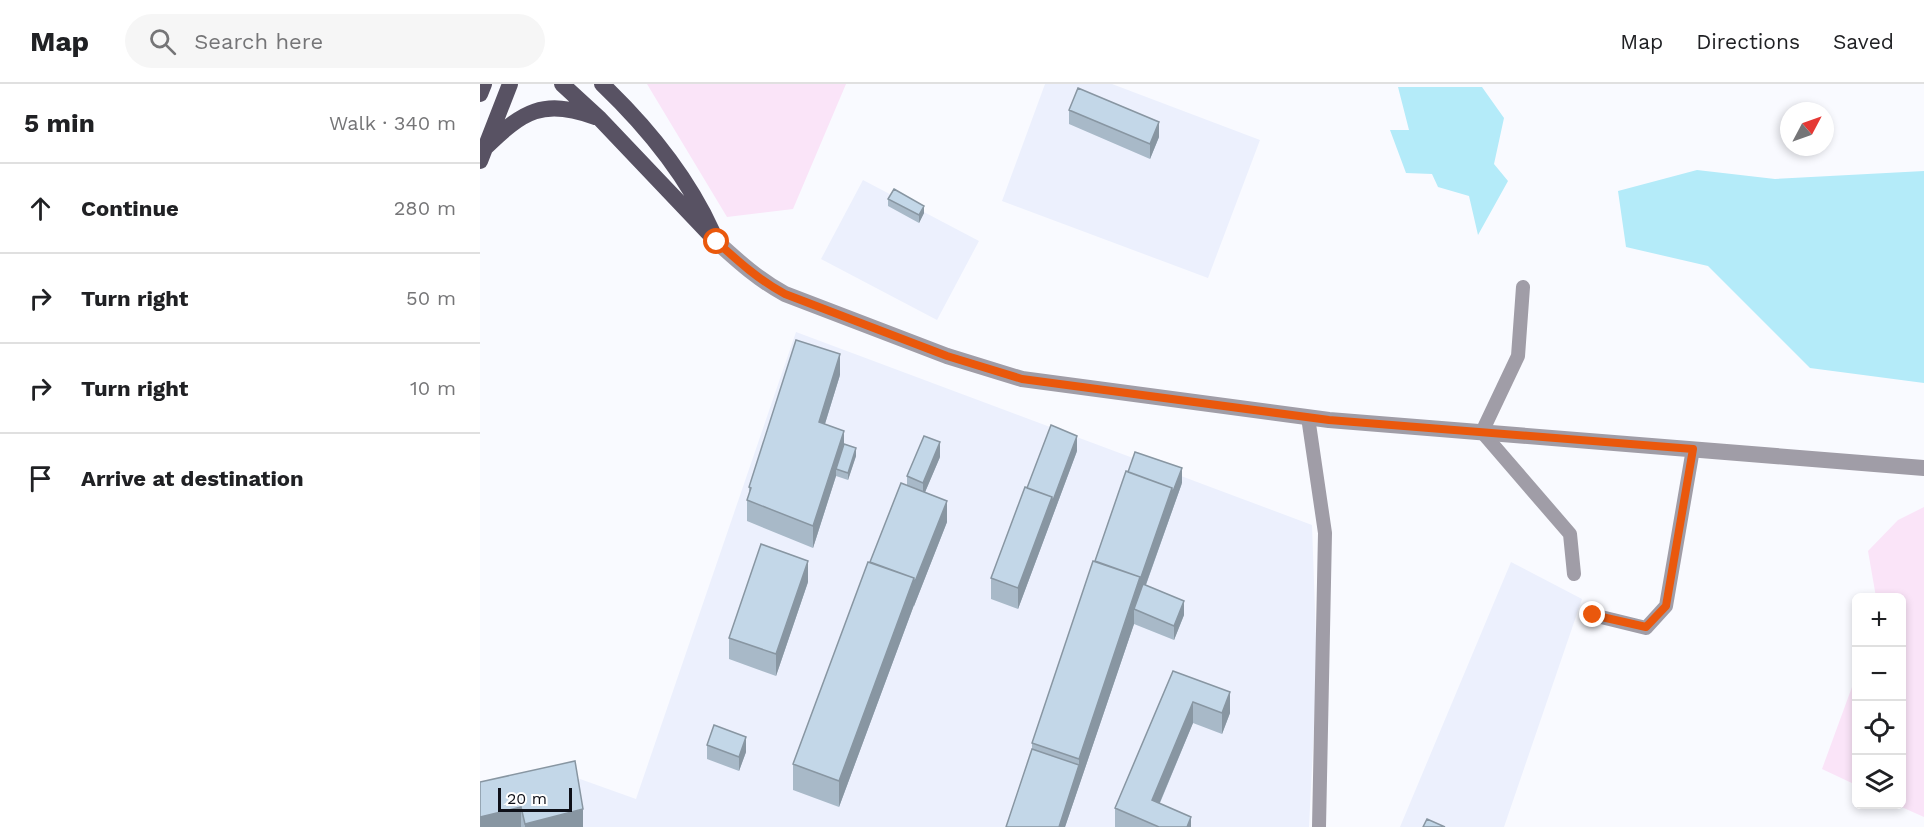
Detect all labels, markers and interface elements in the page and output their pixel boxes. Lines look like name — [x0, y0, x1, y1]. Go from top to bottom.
search box — [125, 14, 545, 68]
text: Map — [30, 25, 89, 58]
icon: search — [146, 25, 179, 58]
text: Search here — [194, 29, 323, 54]
text: Map — [1620, 29, 1663, 54]
text: Directions — [1696, 29, 1800, 54]
text: Saved — [1833, 29, 1894, 54]
north arrow — [1780, 102, 1834, 156]
text: 5 min — [24, 108, 95, 138]
text: Walk · 340 m — [329, 111, 456, 135]
icon: ahead — [24, 192, 57, 225]
text: Continue — [81, 196, 179, 221]
text: 280 m — [394, 196, 456, 220]
route start — [703, 228, 729, 254]
icon: right — [24, 282, 57, 315]
text: Turn right — [81, 286, 188, 311]
text: 50 m — [406, 286, 456, 310]
icon: right — [24, 372, 57, 405]
text: Turn right — [81, 376, 188, 401]
text: 10 m — [410, 376, 456, 400]
icon: arrive — [24, 462, 57, 495]
text: Arrive at destination — [81, 466, 304, 491]
map controls — [1852, 593, 1906, 809]
button: + — [1852, 593, 1906, 647]
route end — [1579, 601, 1605, 627]
button: − — [1852, 647, 1906, 701]
button: locate — [1852, 701, 1906, 755]
button: layers — [1852, 755, 1906, 809]
scale bar — [498, 785, 572, 812]
text: 20 m — [507, 789, 547, 808]

